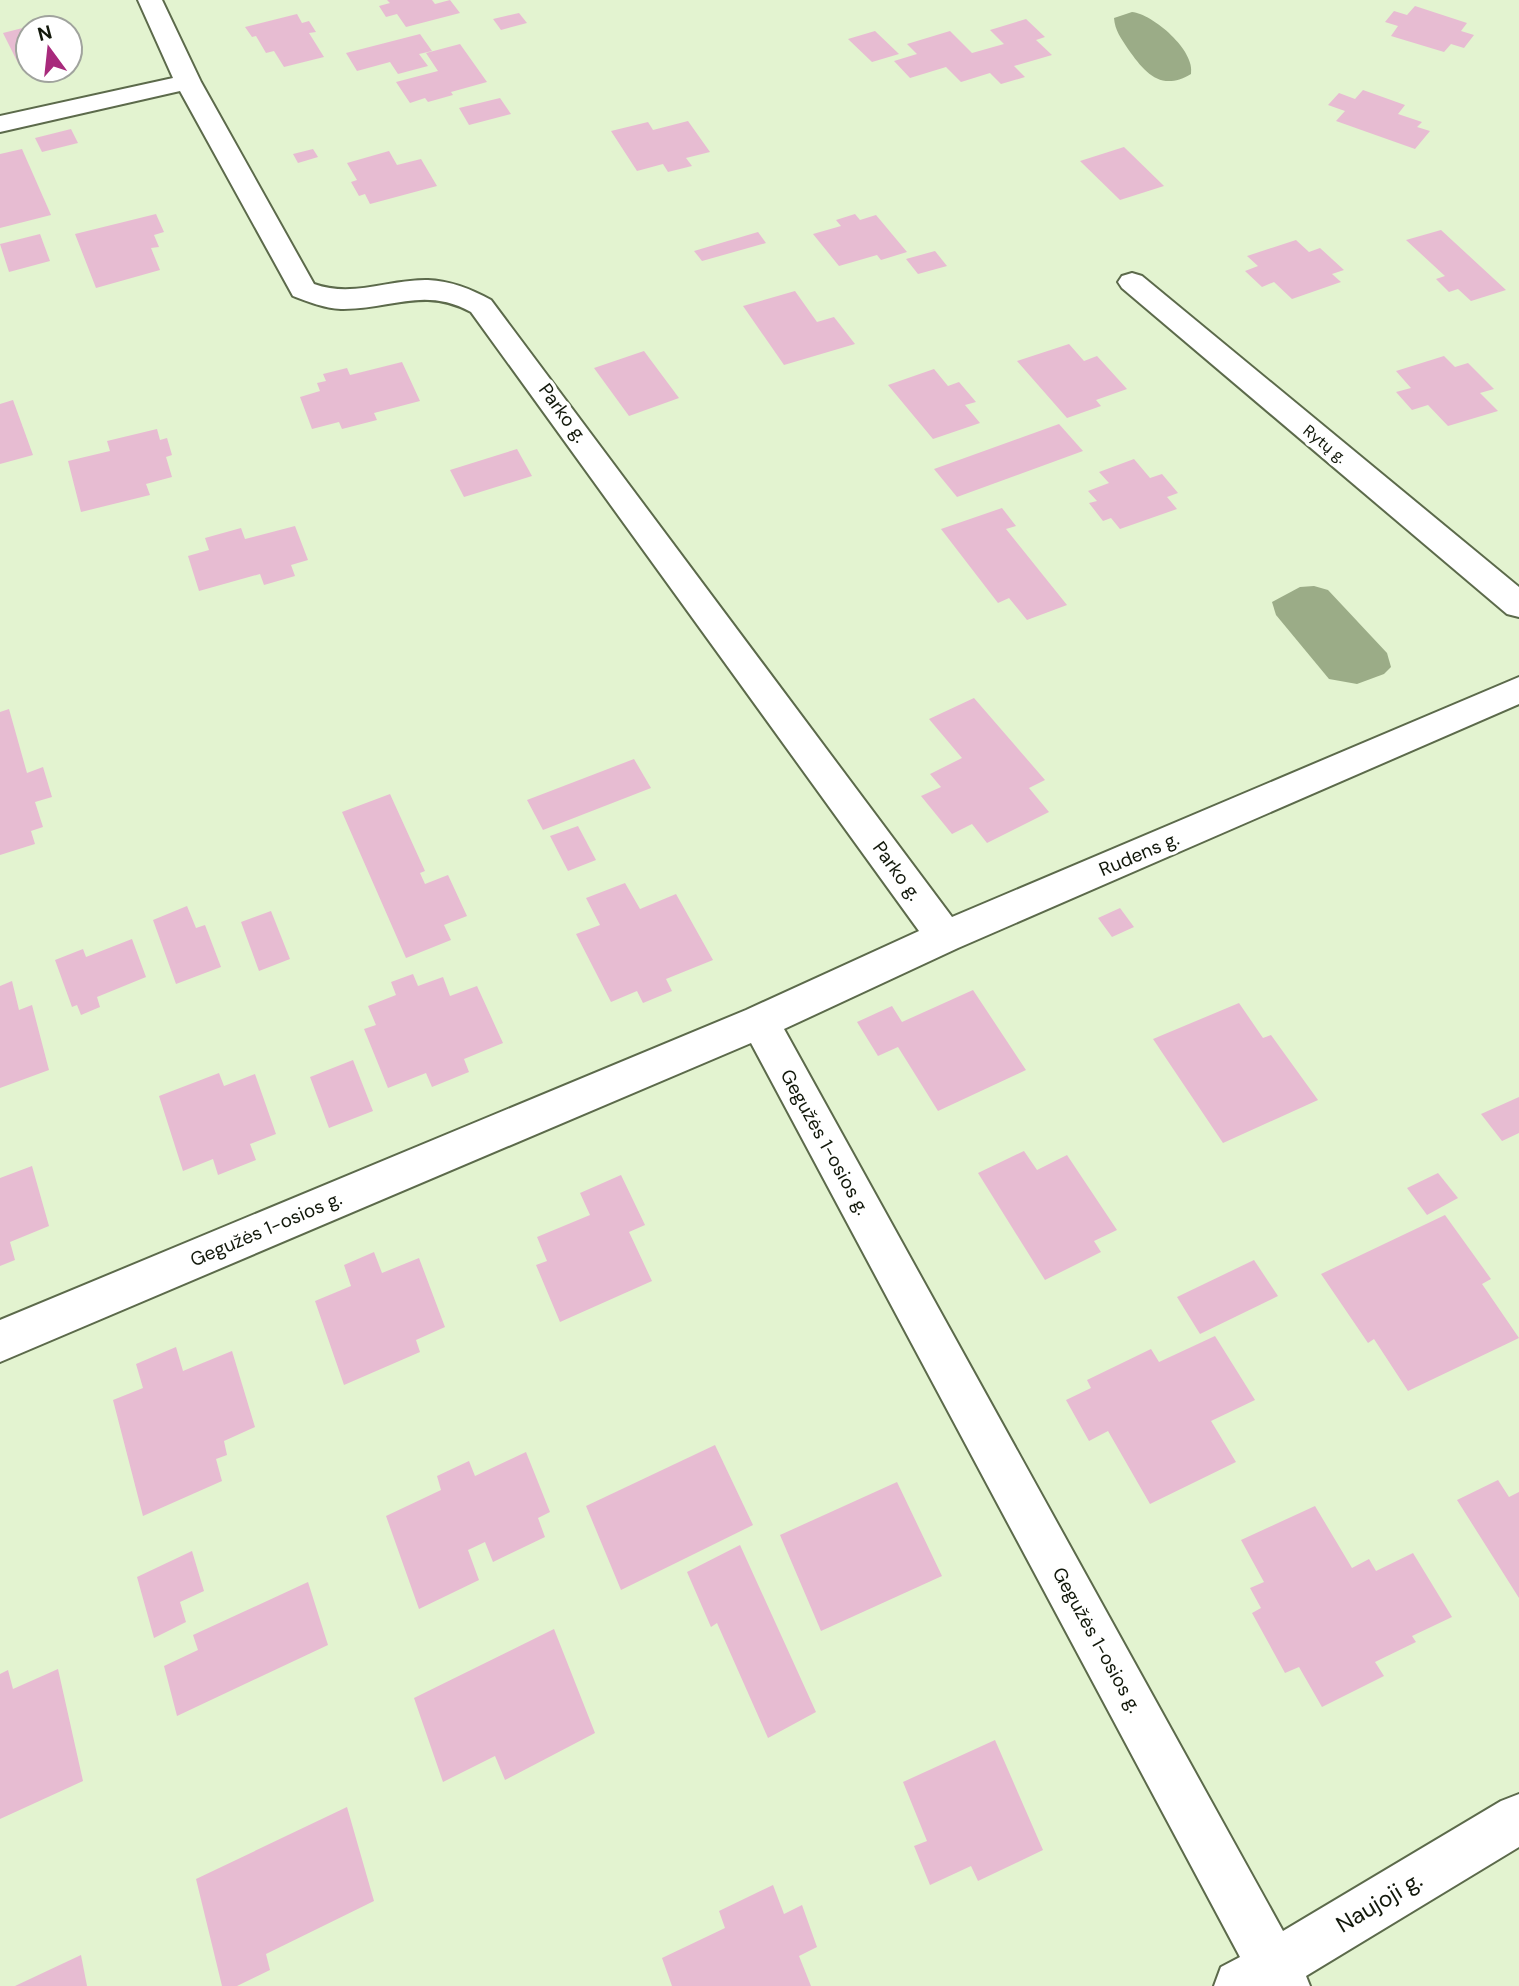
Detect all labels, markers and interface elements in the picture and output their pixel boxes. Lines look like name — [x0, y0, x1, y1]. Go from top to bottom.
north arrow — [14, 14, 84, 84]
text: N — [35, 19, 55, 47]
street label: Parko g. — [533, 378, 593, 448]
street label: Rytų g. — [1299, 420, 1351, 468]
street label: Rudens g. — [1095, 826, 1183, 882]
street label: Parko g. — [867, 836, 927, 906]
street label: Gegužės 1-osios g. — [775, 1065, 875, 1219]
street label: Gegužės 1-osios g. — [186, 1186, 346, 1272]
street label: Gegužės 1-osios g. — [1047, 1563, 1147, 1717]
street label: Naujoji g. — [1330, 1865, 1428, 1939]

